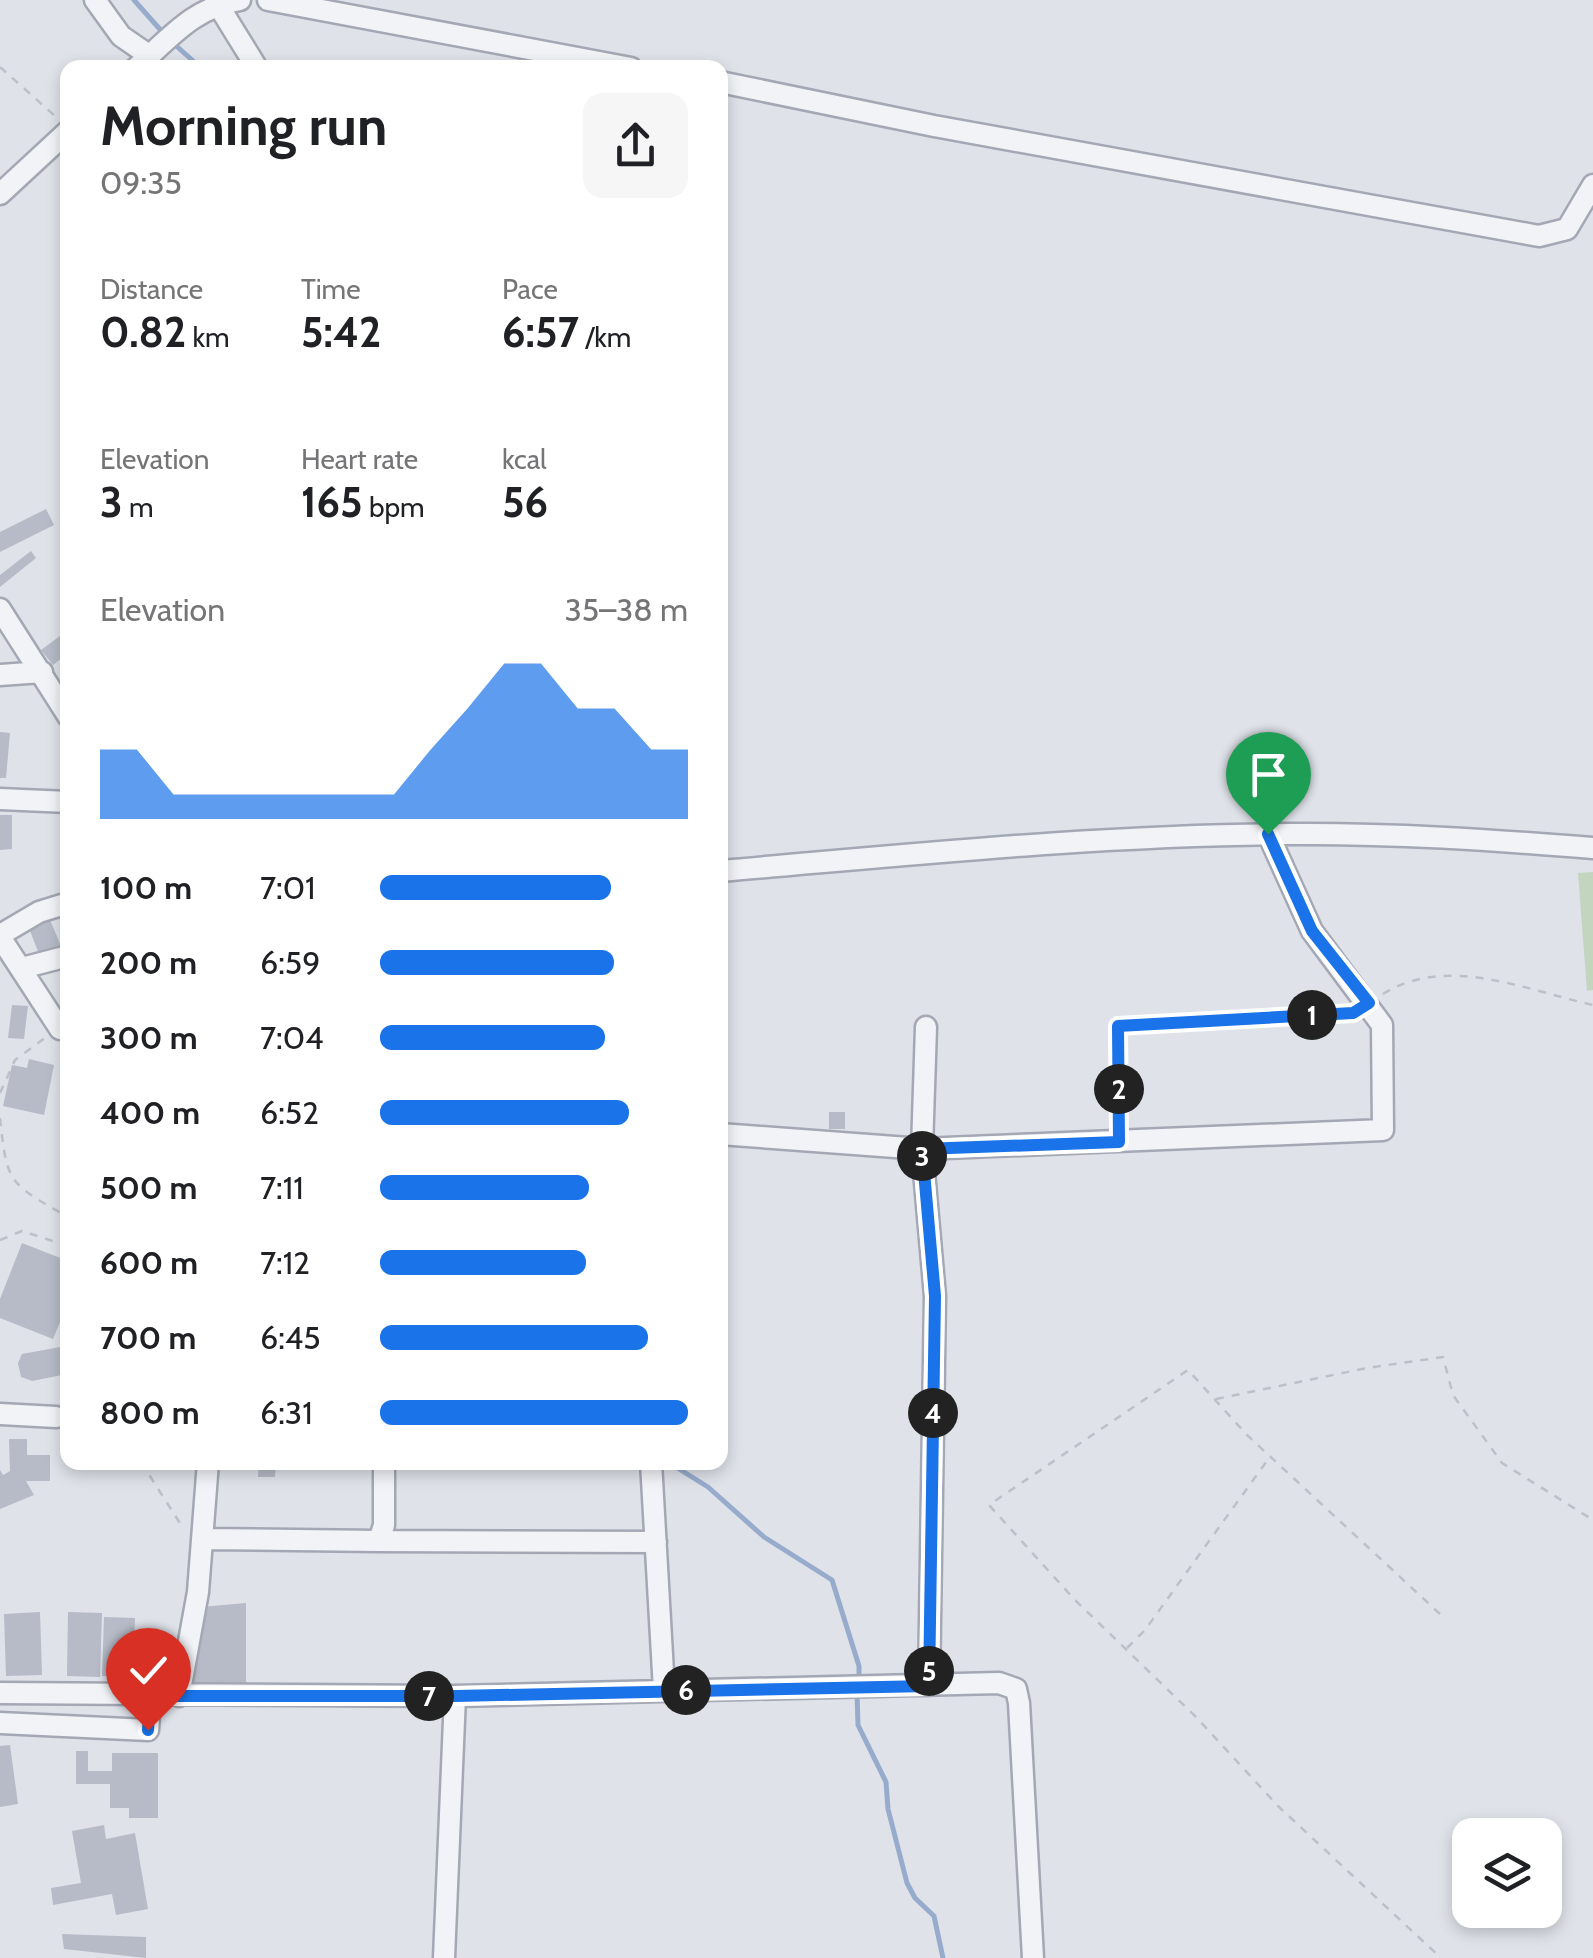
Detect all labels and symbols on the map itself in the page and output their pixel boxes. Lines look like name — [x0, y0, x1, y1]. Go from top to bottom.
pin — [1226, 732, 1311, 835]
pin: 1 — [1287, 990, 1337, 1040]
pin: 2 — [1094, 1064, 1144, 1114]
pin: 3 — [897, 1131, 947, 1181]
pin: 4 — [908, 1388, 958, 1438]
pin — [106, 1628, 191, 1731]
pin: 5 — [904, 1646, 954, 1696]
pin: 6 — [661, 1665, 711, 1715]
pin: 7 — [404, 1671, 454, 1721]

